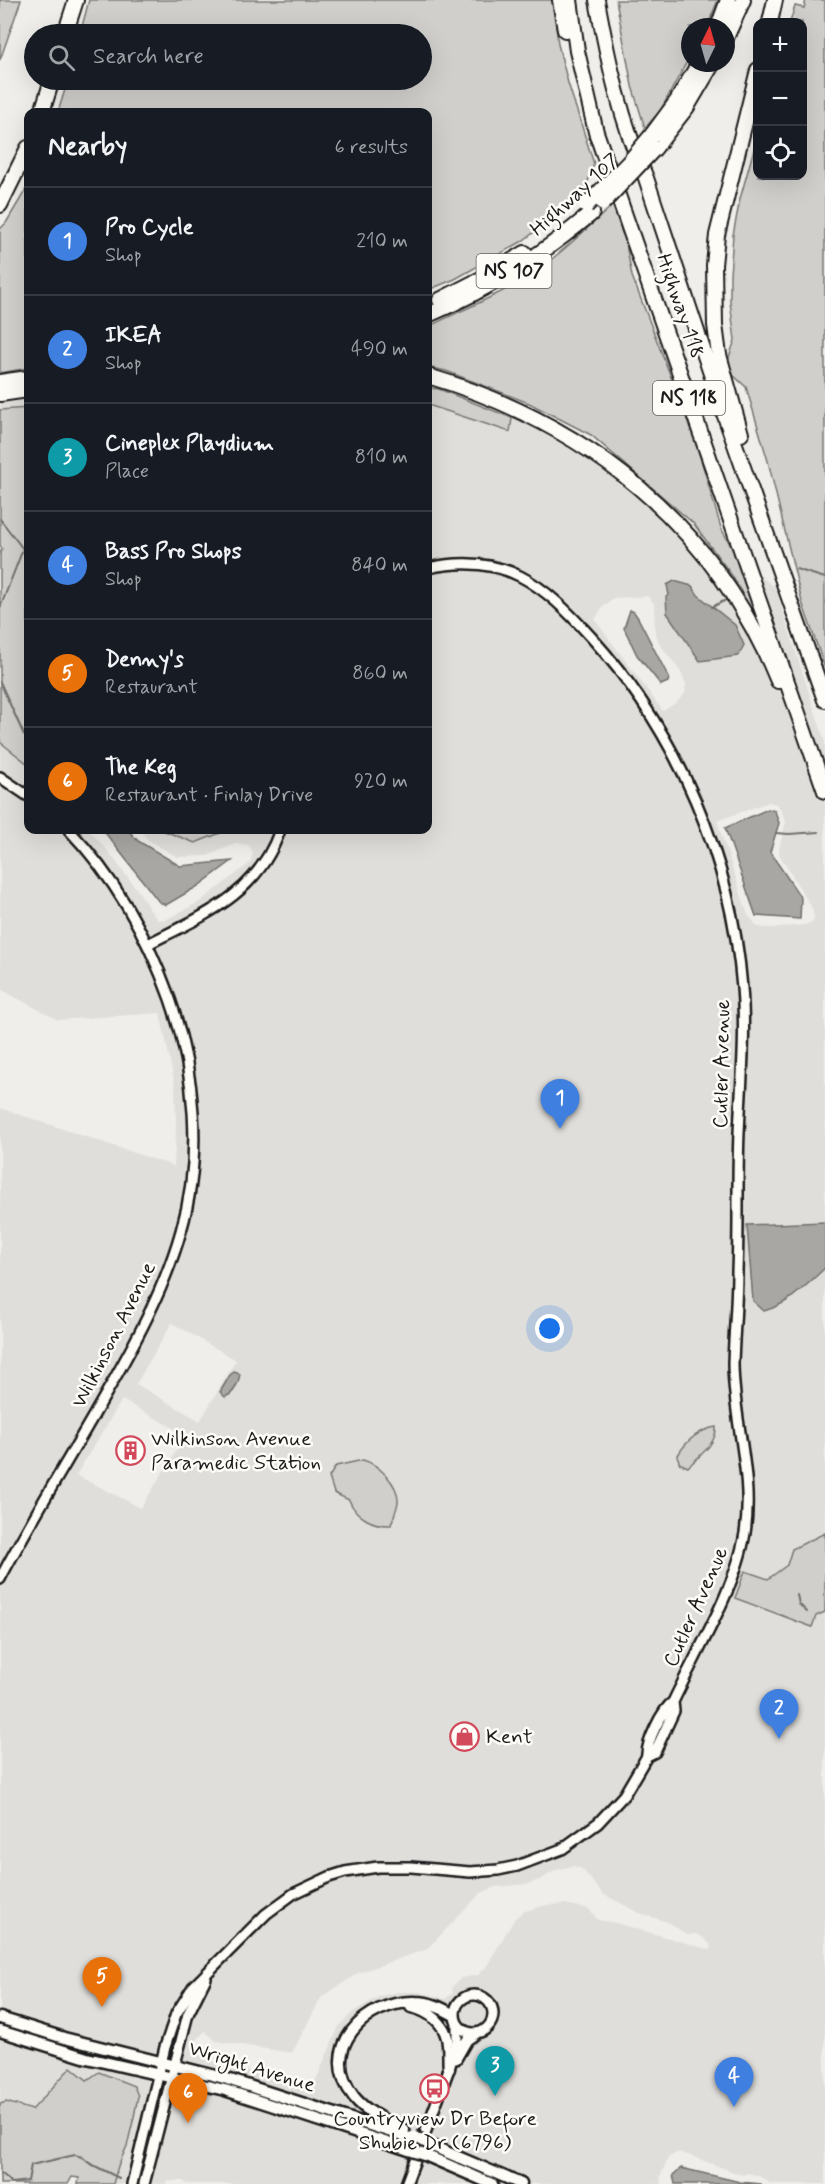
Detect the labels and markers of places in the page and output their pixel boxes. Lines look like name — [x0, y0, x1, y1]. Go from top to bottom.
pin: 1 — [540, 1080, 580, 1129]
place label: Wilkinson Avenue Paramedic Station — [151, 1425, 321, 1477]
building icon: Wilkinson Avenue Paramedic Station — [114, 1435, 146, 1467]
pin: 2 — [760, 1690, 798, 1739]
shop icon: Kent — [449, 1721, 481, 1753]
place label: Kent — [486, 1723, 533, 1751]
pin: 5 — [82, 1958, 122, 2007]
pin: 3 — [476, 2046, 514, 2096]
pin: 4 — [714, 2058, 754, 2107]
bus stop icon: Countryview Dr Before Shubie Dr (6796) — [419, 2072, 451, 2104]
pin: 6 — [168, 2074, 207, 2123]
place label: Countryview Dr Before Shubie Dr (6796) — [333, 2105, 537, 2157]

